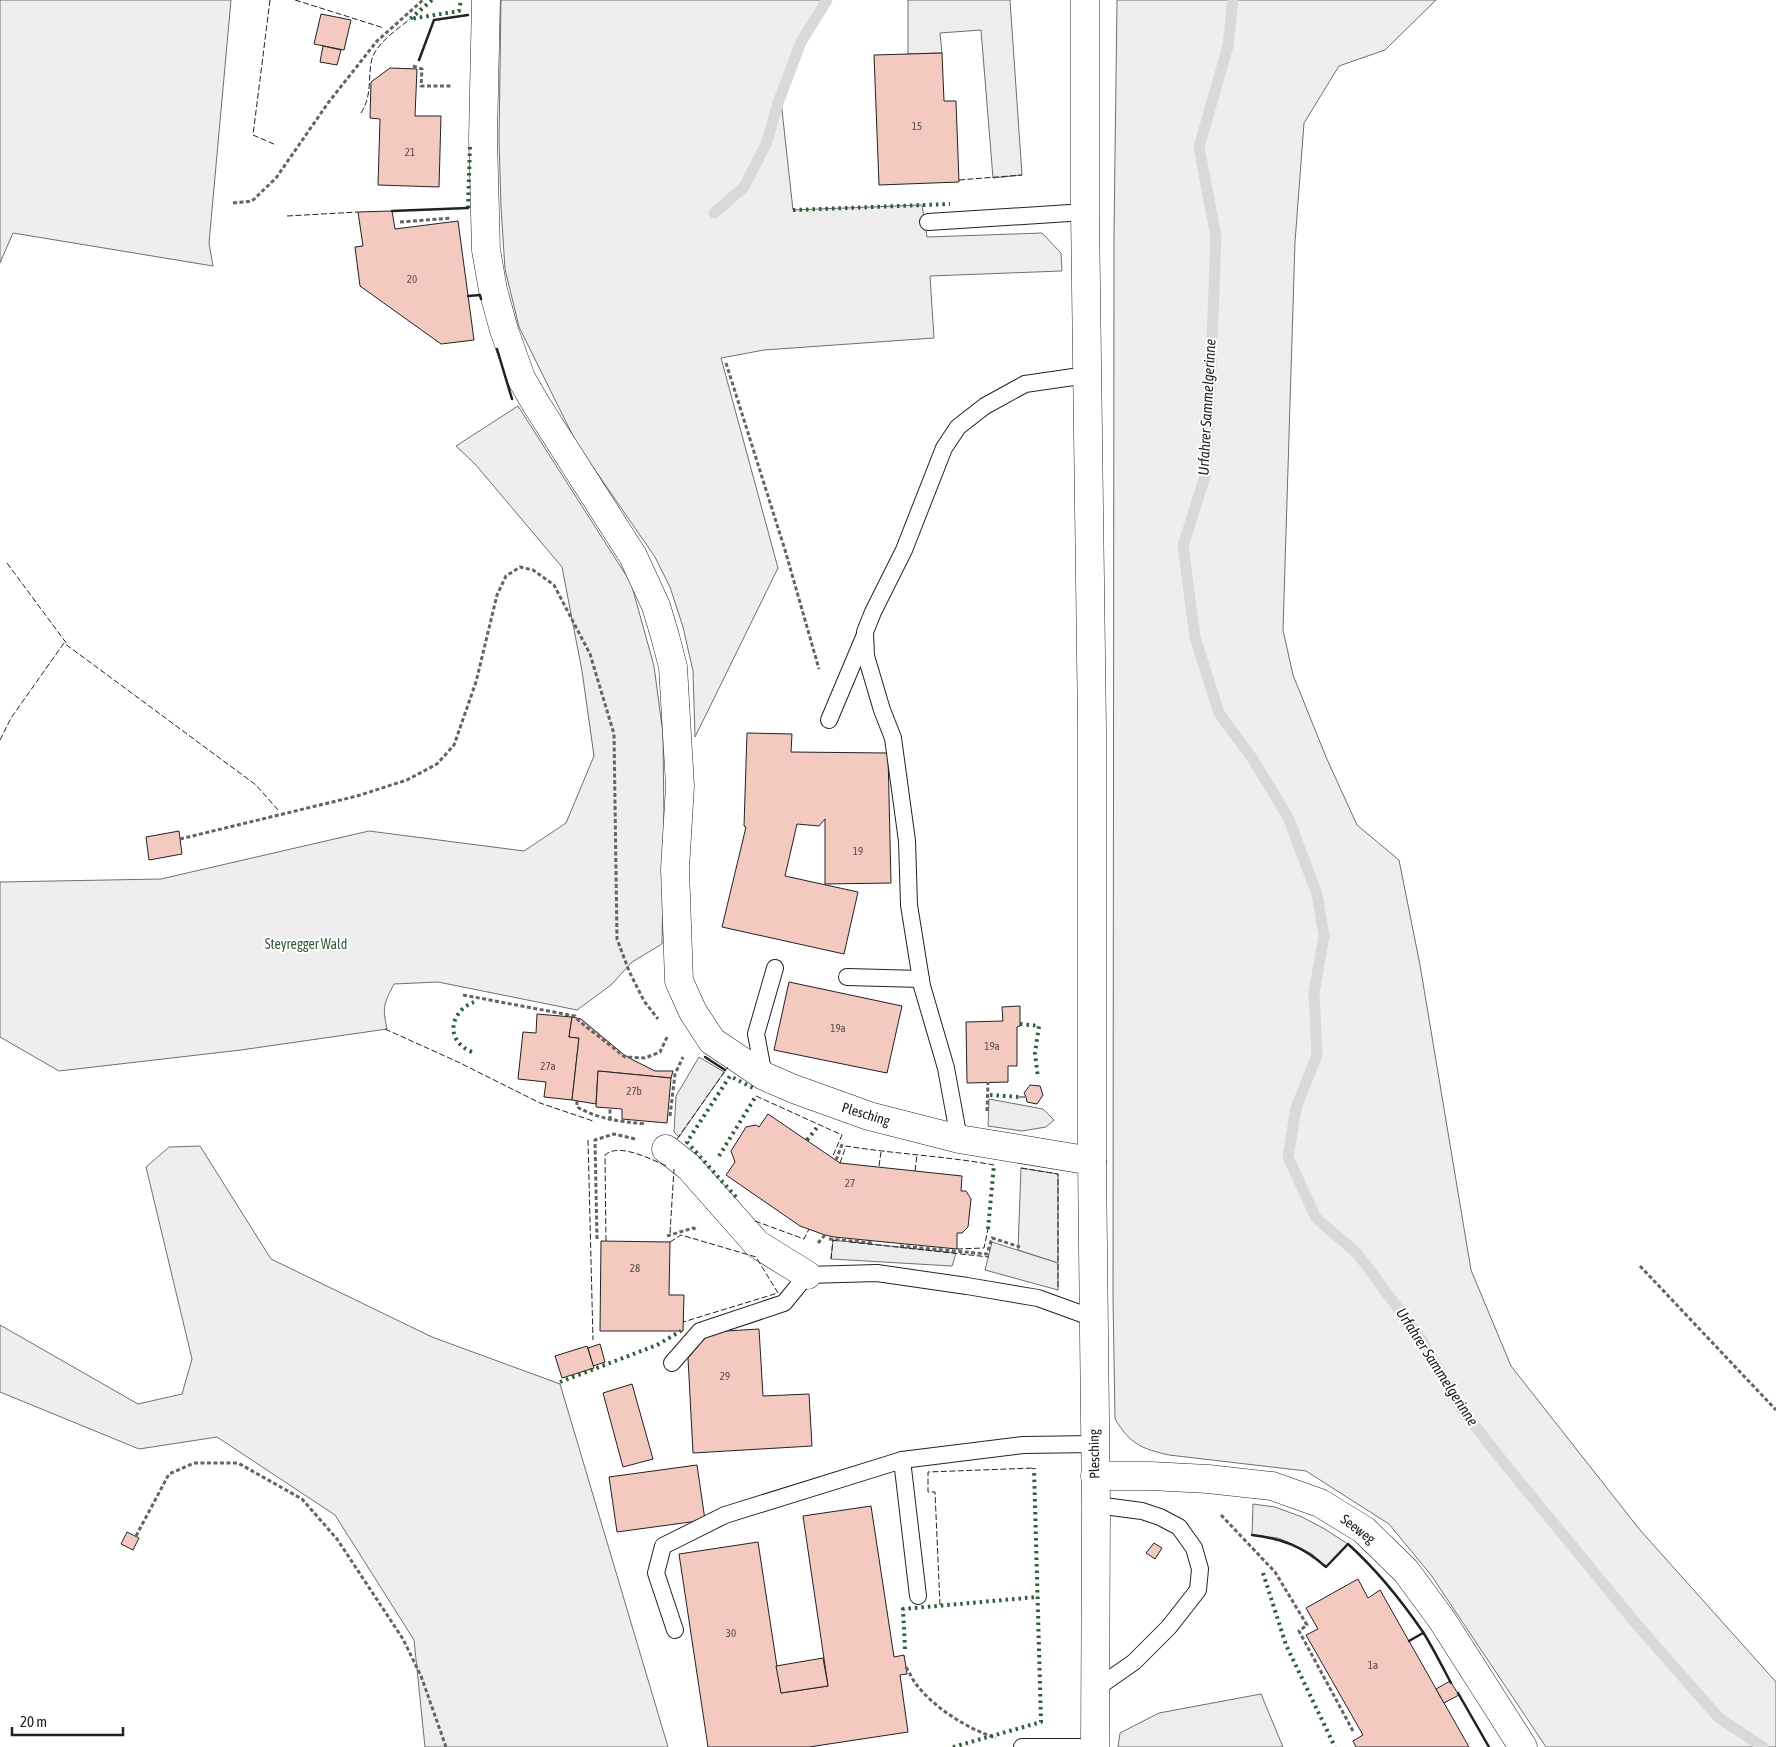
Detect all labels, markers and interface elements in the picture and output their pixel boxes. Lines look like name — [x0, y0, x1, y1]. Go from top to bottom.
house number: 15 — [912, 120, 922, 132]
house number: 21 — [405, 146, 415, 158]
house number: 20 — [407, 273, 417, 285]
water label: Urfahrer Sammelgerinne — [1194, 338, 1219, 476]
house number: 19 — [853, 845, 863, 857]
park label: Steyregger Wald — [265, 936, 347, 952]
house number: 19a — [830, 1022, 846, 1034]
house number: 19a — [984, 1040, 1000, 1052]
house number: 27a — [540, 1060, 556, 1072]
house number: 27b — [626, 1085, 642, 1097]
street label: Plesching — [840, 1099, 892, 1129]
house number: 27 — [845, 1177, 855, 1189]
house number: 28 — [630, 1262, 640, 1274]
water label: Urfahrer Sammelgerinne — [1393, 1305, 1482, 1429]
house number: 29 — [720, 1370, 730, 1382]
street label: Plesching — [1086, 1429, 1102, 1479]
street label: Seeweg — [1338, 1511, 1378, 1547]
house number: 30 — [726, 1627, 736, 1639]
house number: 1a — [1368, 1659, 1378, 1671]
scale bar — [12, 1704, 124, 1736]
text: 20 m — [20, 1713, 47, 1730]

